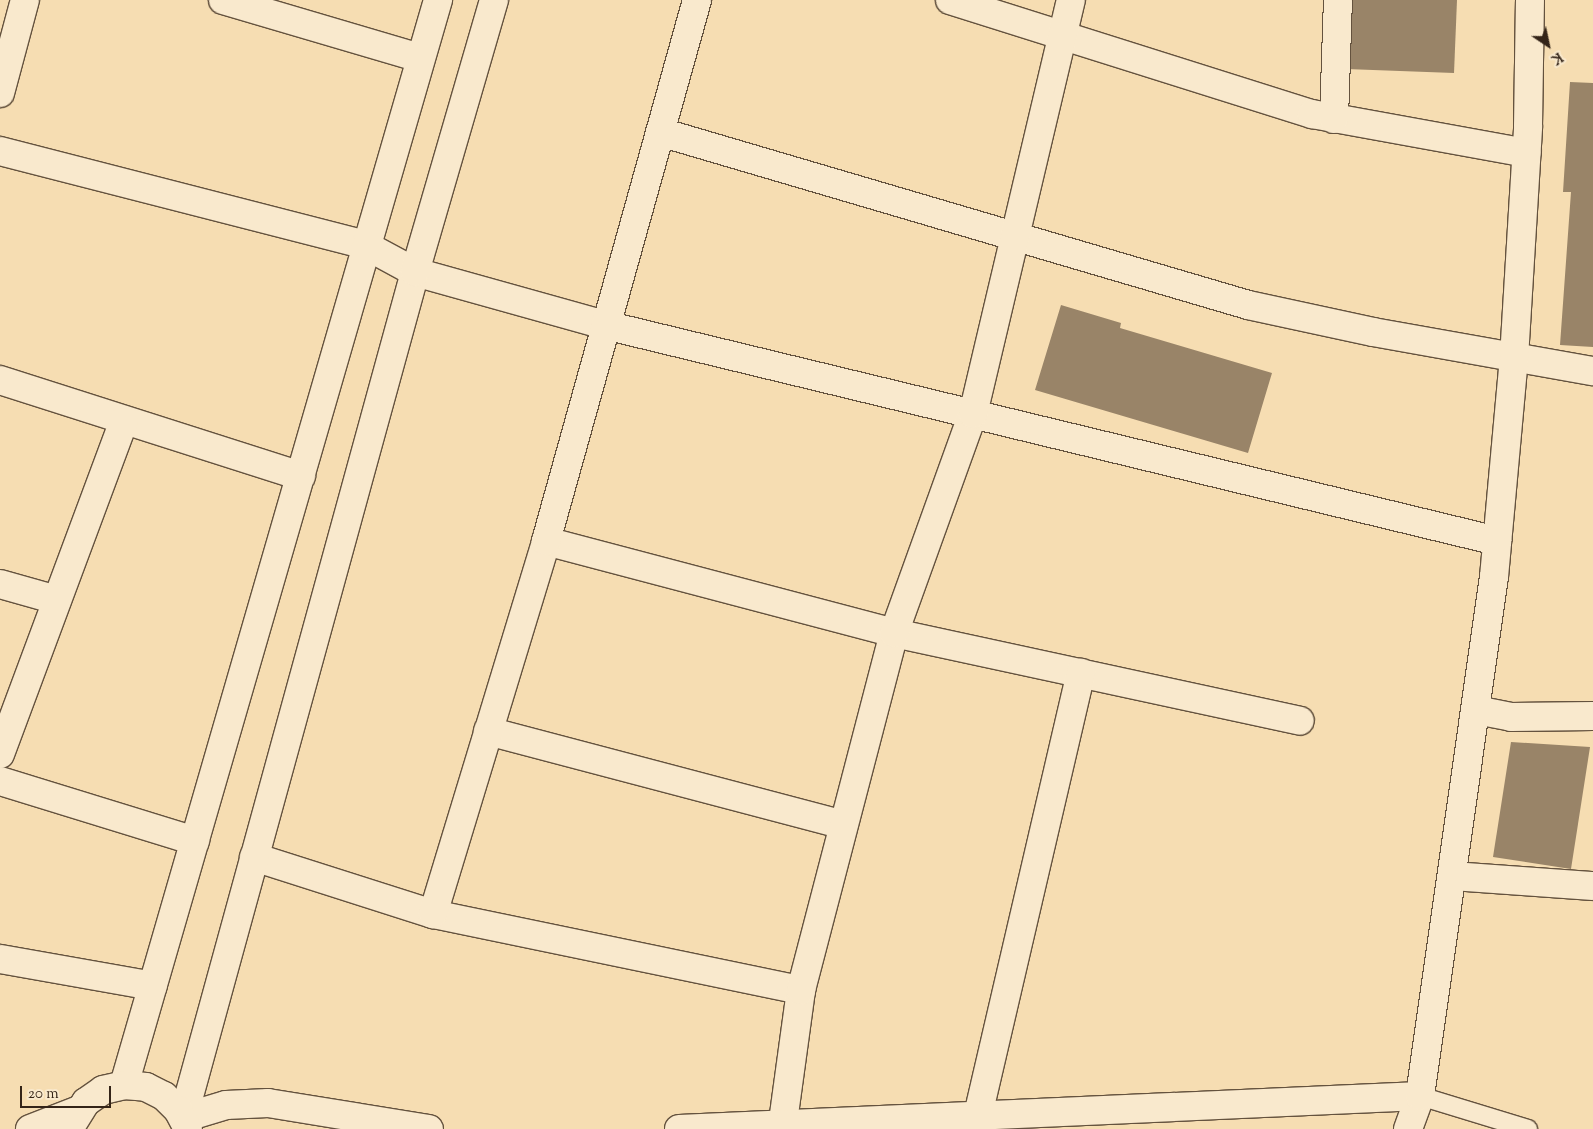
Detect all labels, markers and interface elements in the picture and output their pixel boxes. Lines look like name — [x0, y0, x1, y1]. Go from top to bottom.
north arrow — [1523, 20, 1573, 70]
text: K — [1547, 46, 1566, 69]
scale bar — [22, 1076, 114, 1108]
text: 20 m — [28, 1084, 59, 1105]

